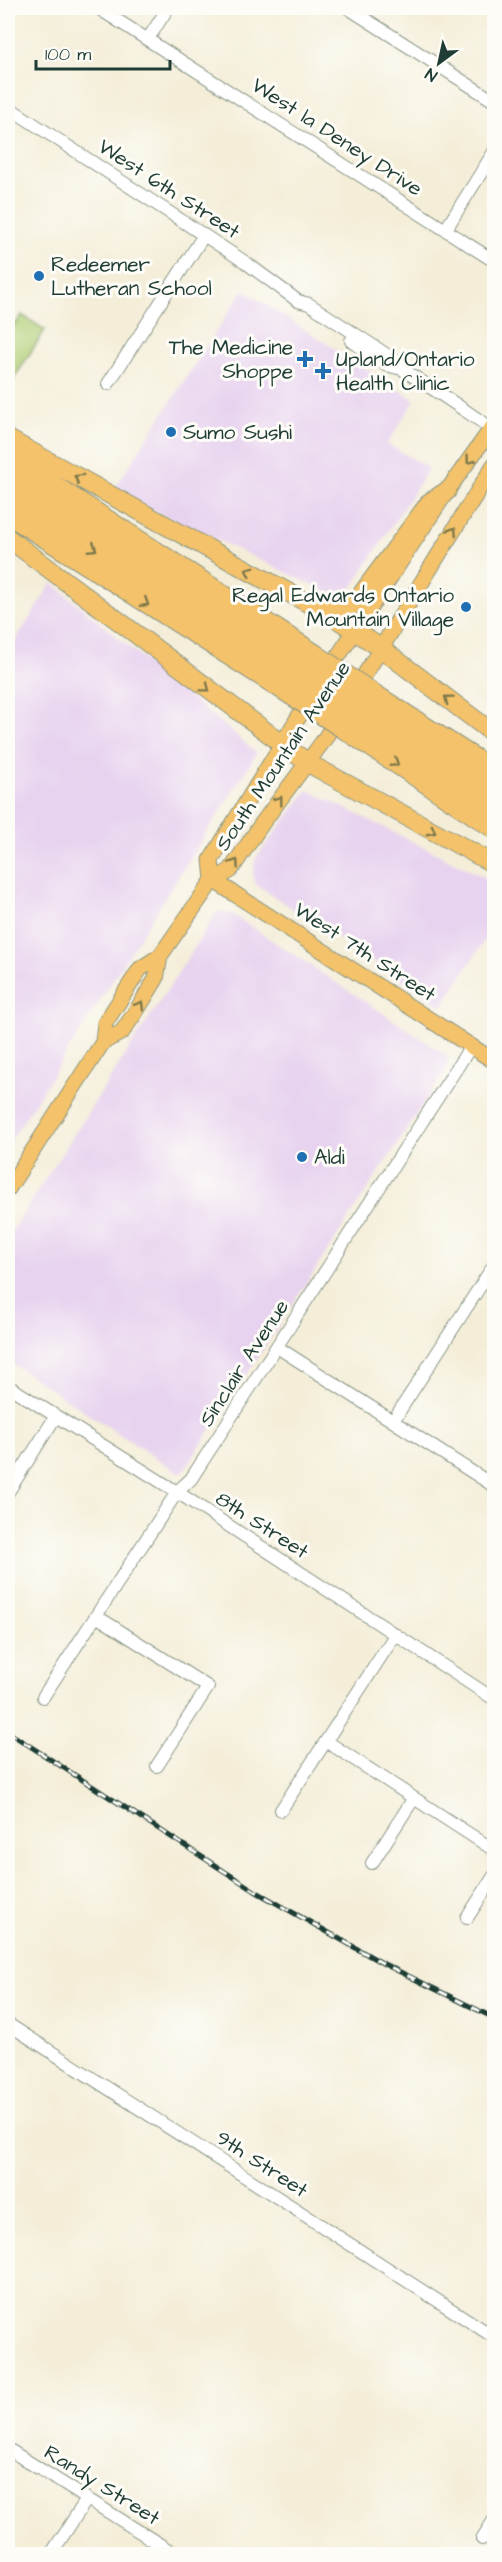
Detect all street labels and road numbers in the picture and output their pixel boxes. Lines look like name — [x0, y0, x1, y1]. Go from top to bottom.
street label: West la Deney Drive — [245, 71, 428, 205]
street label: West 6th Street — [92, 132, 246, 246]
street label: South Mountain Avenue — [209, 655, 357, 857]
street label: West 7th Street — [289, 895, 442, 1009]
street label: Sinclair Avenue — [192, 1294, 296, 1432]
street label: 8th Street — [210, 1484, 315, 1566]
street label: 9th Street — [210, 2124, 314, 2205]
street label: Randy Street — [37, 2438, 166, 2534]

